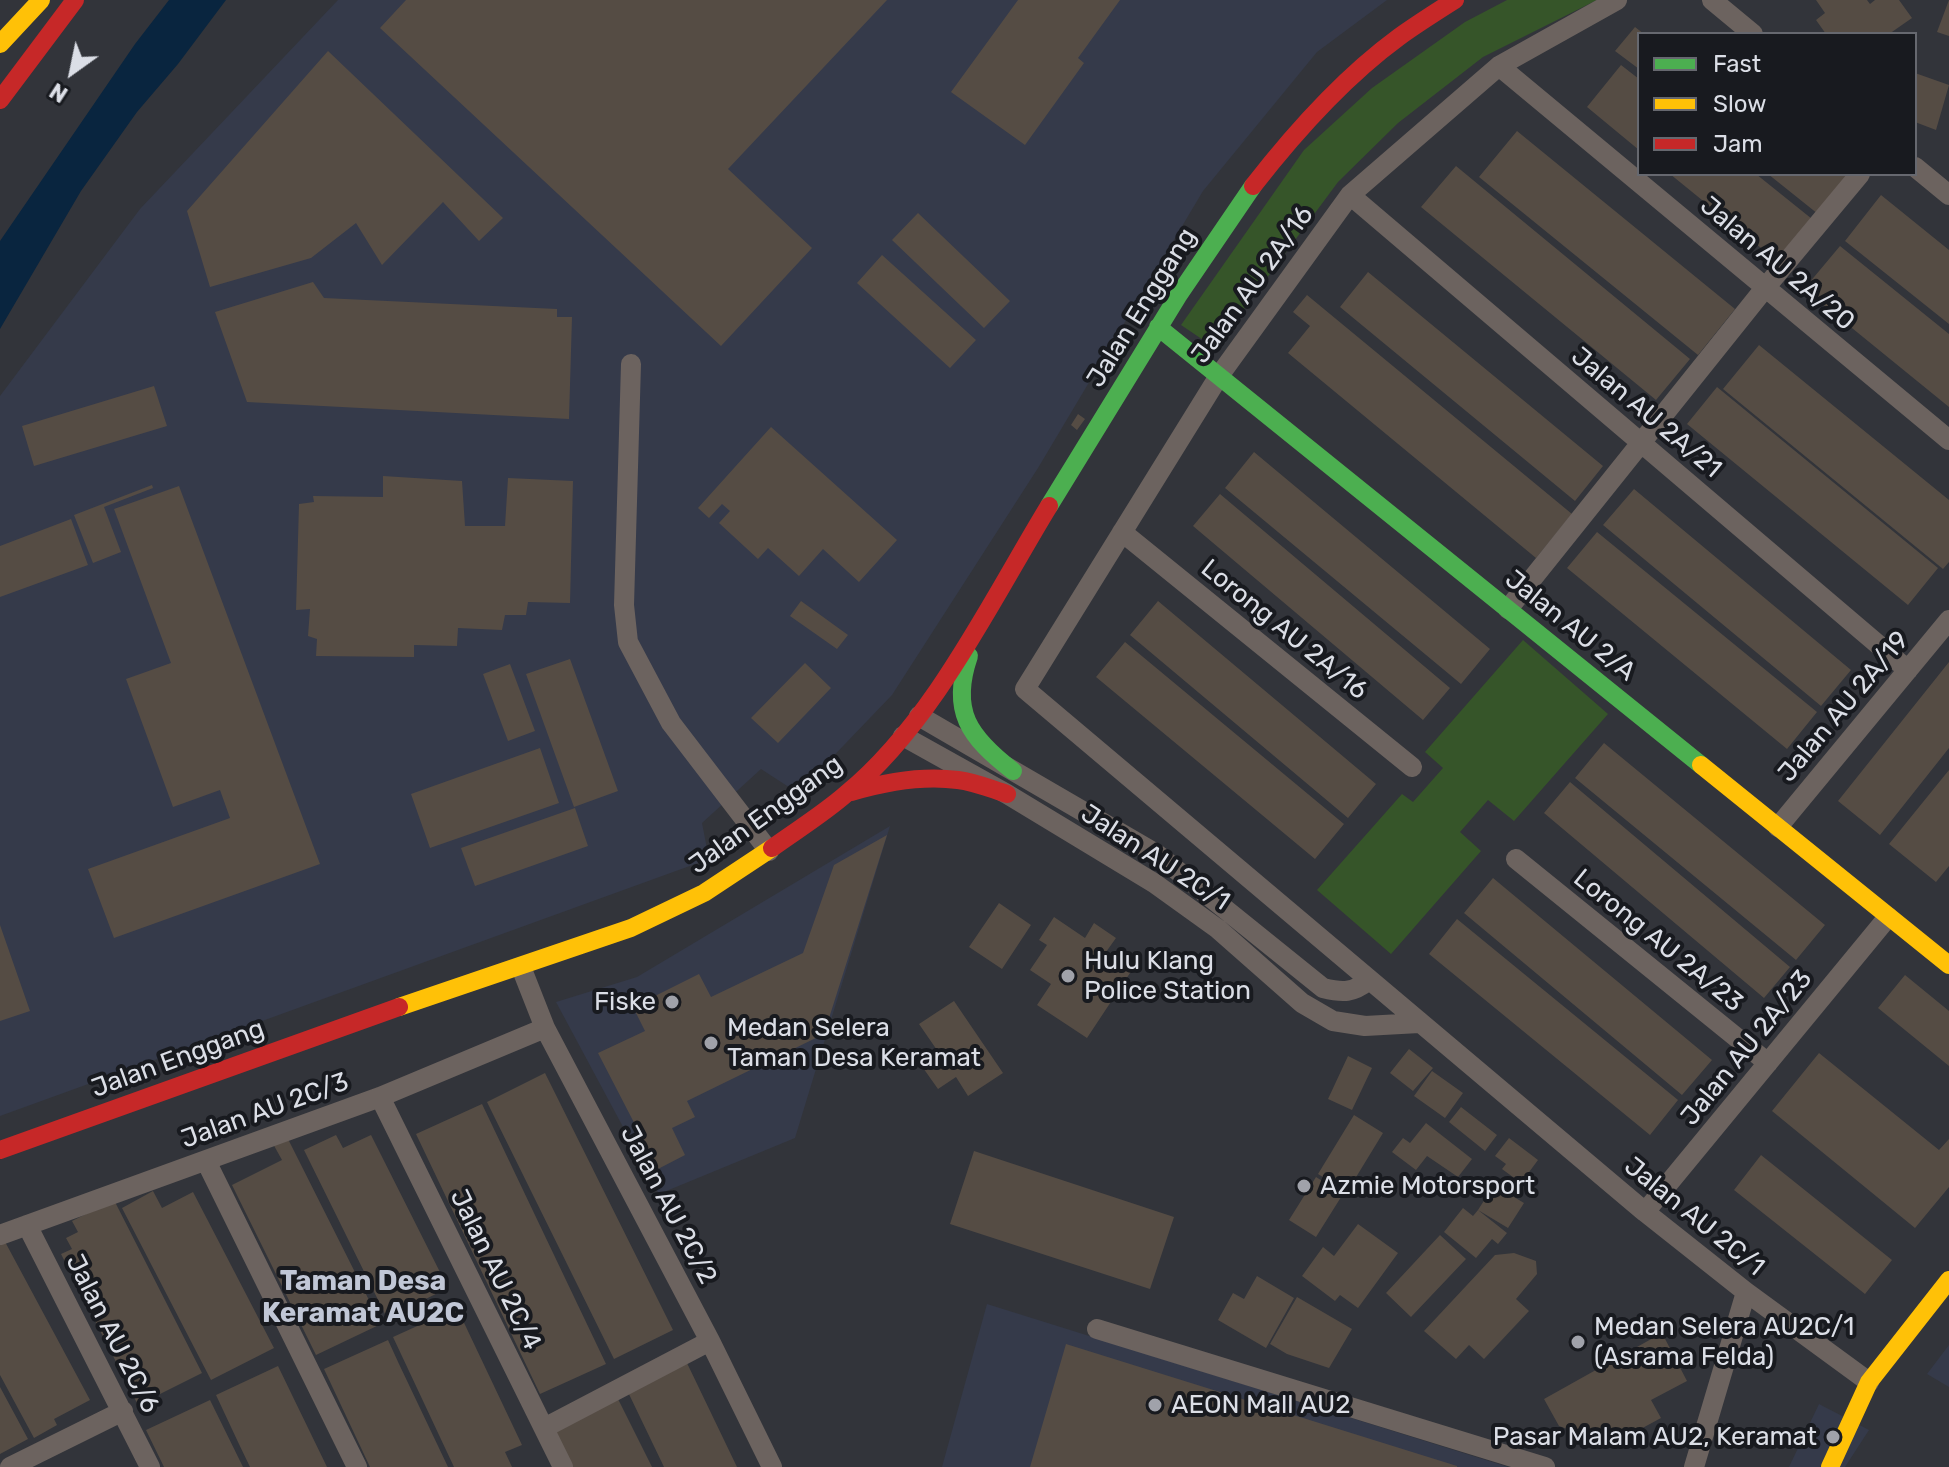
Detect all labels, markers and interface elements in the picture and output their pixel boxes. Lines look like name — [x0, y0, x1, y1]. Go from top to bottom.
north arrow — [32, 32, 112, 112]
legend — [1637, 32, 1917, 176]
text: Fast — [1713, 50, 1761, 78]
text: N — [45, 77, 73, 108]
text: Slow — [1713, 90, 1766, 118]
text: Jam — [1713, 130, 1763, 158]
street label: Jalan AU 2A/20 — [1693, 190, 1861, 338]
street label: Jalan AU 2A/16 — [1185, 200, 1321, 370]
street label: Jalan Enggang — [1081, 223, 1203, 393]
street label: Jalan AU 2A/21 — [1565, 341, 1727, 485]
street label: Lorong AU 2A/16 — [1194, 553, 1374, 707]
street label: Jalan AU 2/A — [1499, 564, 1641, 688]
street label: Jalan AU 2A/19 — [1772, 625, 1916, 789]
street label: Jalan Enggang — [683, 749, 849, 881]
street label: Jalan AU 2C/1 — [1075, 798, 1235, 918]
street label: Lorong AU 2A/23 — [1567, 863, 1749, 1019]
place label: Hulu Klang Police Station — [1084, 945, 1251, 1006]
street label: Jalan AU 2A/23 — [1675, 964, 1819, 1132]
marker: Hulu Klang Police Station — [1059, 967, 1077, 985]
place label: Fiske — [594, 986, 656, 1018]
marker: Fiske — [663, 993, 681, 1011]
place label: Medan Selera Taman Desa Keramat — [727, 1012, 981, 1074]
street label: Jalan Enggang — [87, 1013, 269, 1105]
marker: Medan Selera Taman Desa Keramat — [702, 1034, 720, 1052]
street label: Jalan AU 2C/3 — [177, 1066, 353, 1156]
street label: Jalan AU 2C/2 — [613, 1120, 723, 1290]
street label: Jalan AU 2C/1 — [1618, 1151, 1770, 1283]
place label: Azmie Motorsport — [1320, 1170, 1535, 1202]
marker: Azmie Motorsport — [1295, 1177, 1313, 1195]
street label: Jalan AU 2C/4 — [443, 1185, 547, 1355]
street label: Jalan AU 2C/6 — [59, 1249, 165, 1419]
district label: Taman Desa Keramat AU2C — [262, 1265, 464, 1331]
place label: Medan Selera AU2C/1 (Asrama Felda) — [1594, 1311, 1854, 1372]
marker: Medan Selera AU2C/1 (Asrama Felda) — [1569, 1333, 1587, 1351]
place label: AEON Mall AU2 — [1171, 1389, 1351, 1421]
marker: AEON Mall AU2 — [1146, 1396, 1164, 1414]
place label: Pasar Malam AU2, Keramat — [1493, 1421, 1817, 1453]
marker: Pasar Malam AU2, Keramat — [1824, 1428, 1842, 1446]

